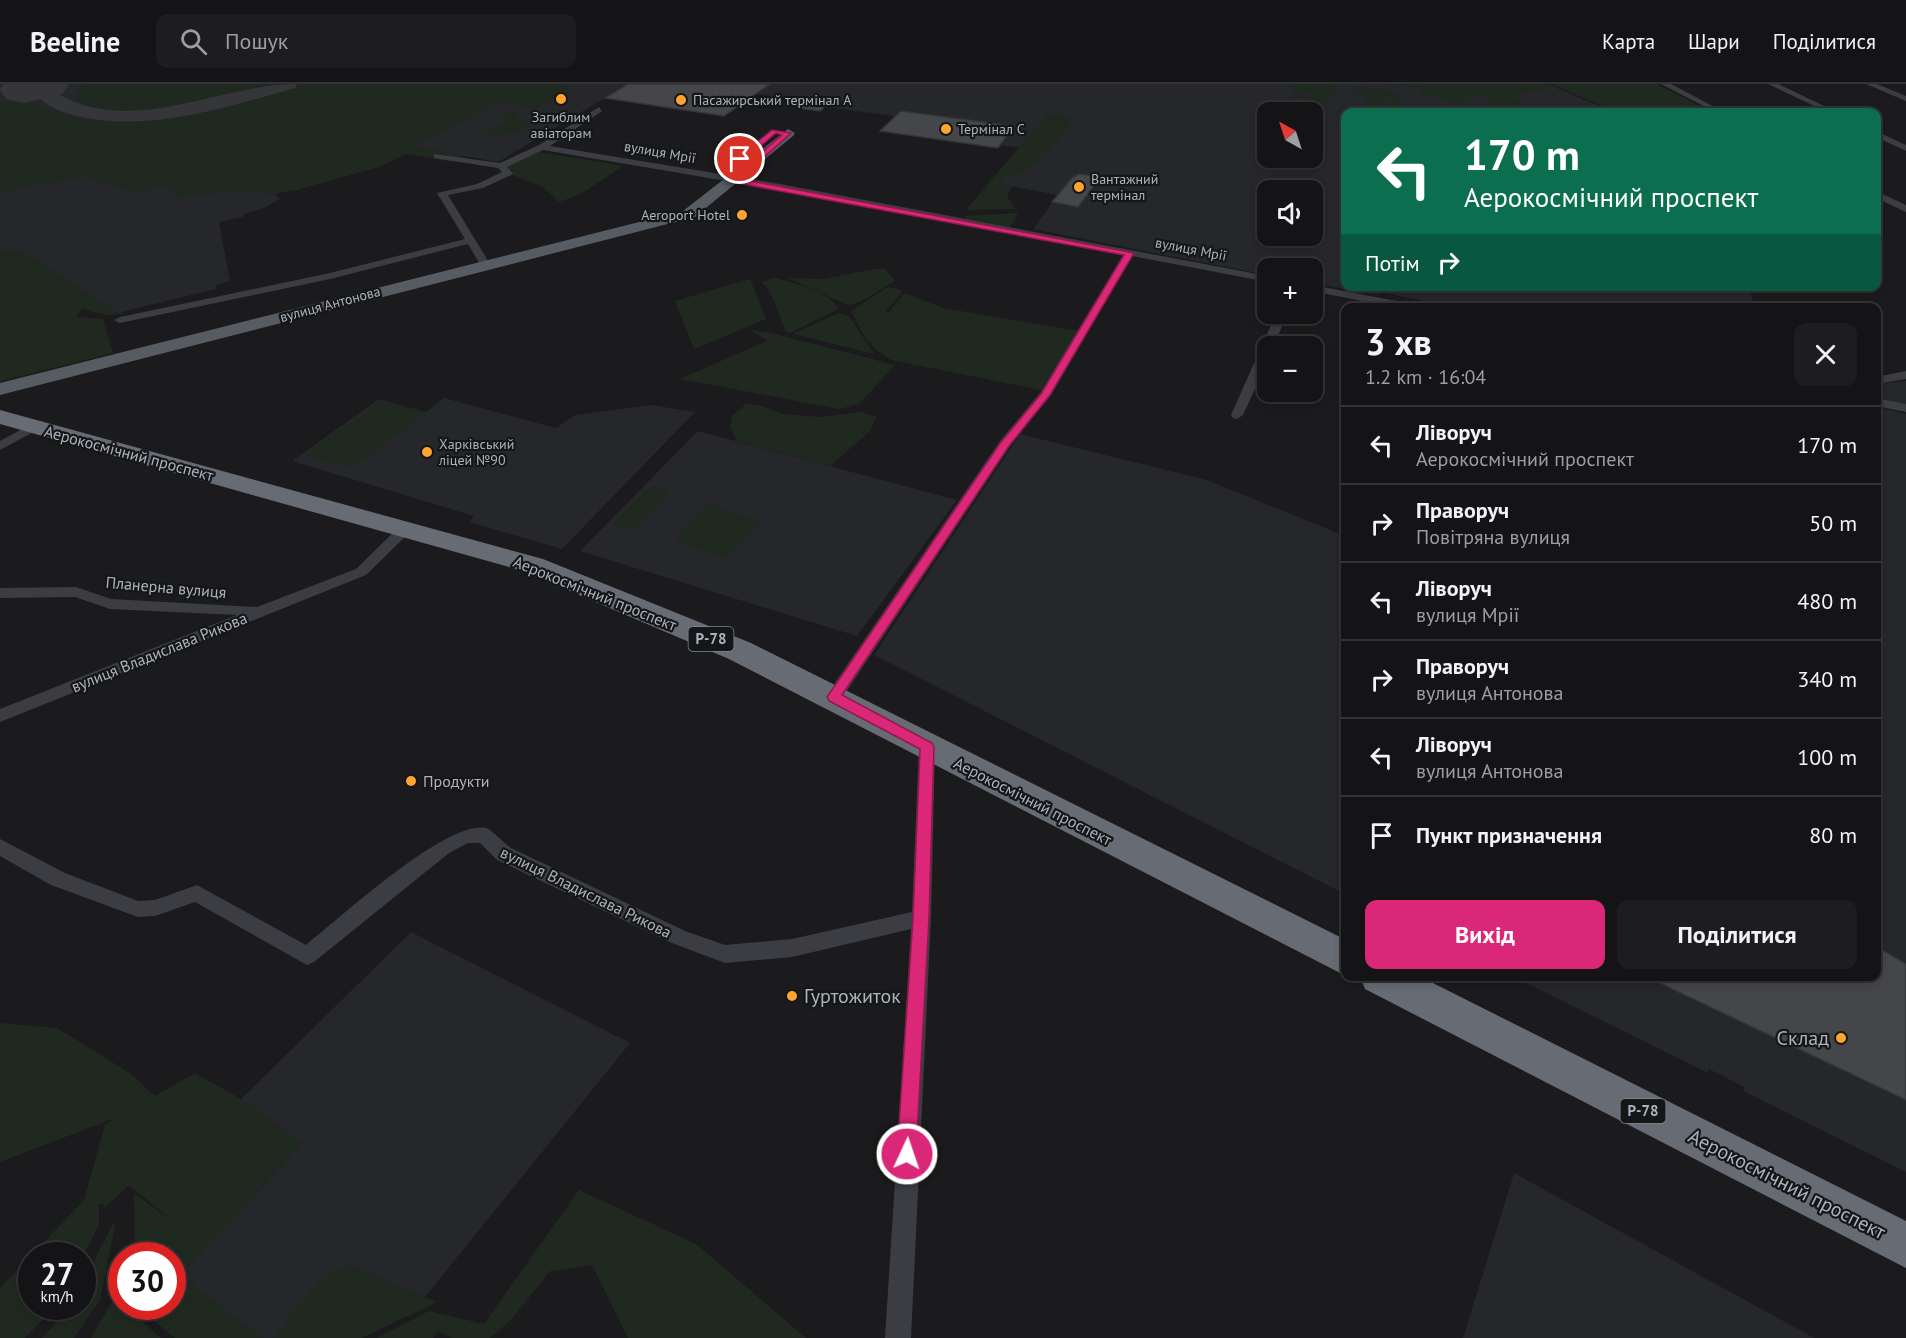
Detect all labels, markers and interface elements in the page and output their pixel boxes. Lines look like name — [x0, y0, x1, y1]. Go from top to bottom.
search box — [156, 14, 576, 68]
text: Beeline — [30, 23, 120, 60]
icon: search — [177, 25, 210, 58]
text: Пошук — [225, 27, 288, 55]
text: Карта — [1602, 28, 1655, 55]
text: Шари — [1688, 28, 1740, 55]
text: Поділитися — [1773, 28, 1876, 55]
place label: Пасажирський термінал A — [693, 91, 852, 109]
marker: Загиблим авіаторам — [554, 92, 568, 106]
marker: Пасажирський термінал A — [674, 93, 688, 107]
north arrow — [1257, 102, 1323, 168]
map controls — [1257, 102, 1323, 402]
place label: Загиблим авіаторам — [530, 108, 592, 142]
place label: Термінал C — [958, 120, 1025, 138]
marker: Термінал C — [939, 122, 953, 136]
text: 170 m — [1464, 127, 1580, 182]
icon: left — [1365, 132, 1443, 210]
pin — [714, 133, 765, 184]
street label: вулиця Мрії — [623, 137, 697, 167]
icon: arrive — [723, 142, 756, 175]
place label: Вантажний термінал — [1091, 170, 1158, 204]
marker: Вантажний термінал — [1072, 180, 1086, 194]
button: sound — [1257, 180, 1323, 246]
text: Аерокосмічний проспект — [1464, 180, 1758, 214]
place label: Aeroport Hotel — [641, 206, 730, 224]
marker: Aeroport Hotel — [735, 208, 749, 222]
street label: вулиця Мрії — [1154, 233, 1228, 265]
icon: right — [1432, 246, 1465, 279]
text: Потім — [1365, 249, 1420, 277]
button: + — [1257, 258, 1323, 324]
street label: вулиця Антонова — [278, 282, 382, 326]
text: 3 хв — [1365, 318, 1432, 365]
button: close — [1794, 323, 1857, 386]
button: − — [1257, 336, 1323, 402]
text: 1.2 km · 16:04 — [1365, 364, 1486, 390]
text: Ліворуч — [1416, 418, 1492, 446]
street label: Аерокосмічний проспект — [42, 421, 216, 485]
icon: left — [1365, 429, 1398, 462]
text: 170 m — [1797, 431, 1857, 459]
place label: Харківський ліцей №90 — [438, 435, 514, 469]
marker: Харківський ліцей №90 — [420, 445, 434, 459]
text: Аерокосмічний проспект — [1416, 446, 1634, 472]
text: Праворуч — [1416, 496, 1509, 524]
icon: right — [1365, 507, 1398, 540]
text: 50 m — [1809, 509, 1857, 537]
text: Повітряна вулиця — [1416, 524, 1570, 550]
street label: Аерокосмічний проспект — [510, 551, 680, 635]
street label: Планерна вулиця — [105, 572, 227, 602]
text: Ліворуч — [1416, 574, 1492, 602]
icon: left — [1365, 585, 1398, 618]
text: 480 m — [1797, 587, 1857, 615]
text: вулиця Мрії — [1416, 602, 1519, 628]
street label: вулиця Владислава Рикова — [68, 608, 250, 696]
road number: Р-78 — [688, 627, 734, 651]
text: Праворуч — [1416, 652, 1509, 680]
icon: right — [1365, 663, 1398, 696]
text: 340 m — [1797, 665, 1857, 693]
text: вулиця Антонова — [1416, 680, 1563, 706]
text: Ліворуч — [1416, 730, 1492, 758]
icon: left — [1365, 741, 1398, 774]
text: 100 m — [1797, 743, 1857, 771]
street label: Аерокосмічний проспект — [951, 753, 1116, 850]
text: вулиця Антонова — [1416, 758, 1563, 784]
place label: Продукти — [423, 771, 490, 791]
marker: Продукти — [404, 774, 418, 788]
icon: arrive — [1365, 819, 1398, 852]
text: Пункт призначення — [1416, 821, 1602, 849]
text: 80 m — [1809, 821, 1857, 849]
street label: вулиця Владислава Рикова — [497, 842, 675, 942]
button: Вихід — [1365, 900, 1605, 969]
button: Поділитися — [1617, 900, 1857, 969]
place label: Гуртожиток — [804, 983, 901, 1009]
marker: Гуртожиток — [785, 989, 799, 1003]
place label: Склад — [1777, 1025, 1829, 1051]
marker: Склад — [1834, 1031, 1848, 1045]
road number: Р-78 — [1620, 1099, 1666, 1123]
position arrow — [875, 1122, 939, 1186]
street label: Аерокосмічний проспект — [1684, 1123, 1890, 1245]
speed limit sign: 30 — [108, 1242, 186, 1320]
text: 27 — [40, 1254, 74, 1293]
text: km/h — [41, 1287, 73, 1306]

